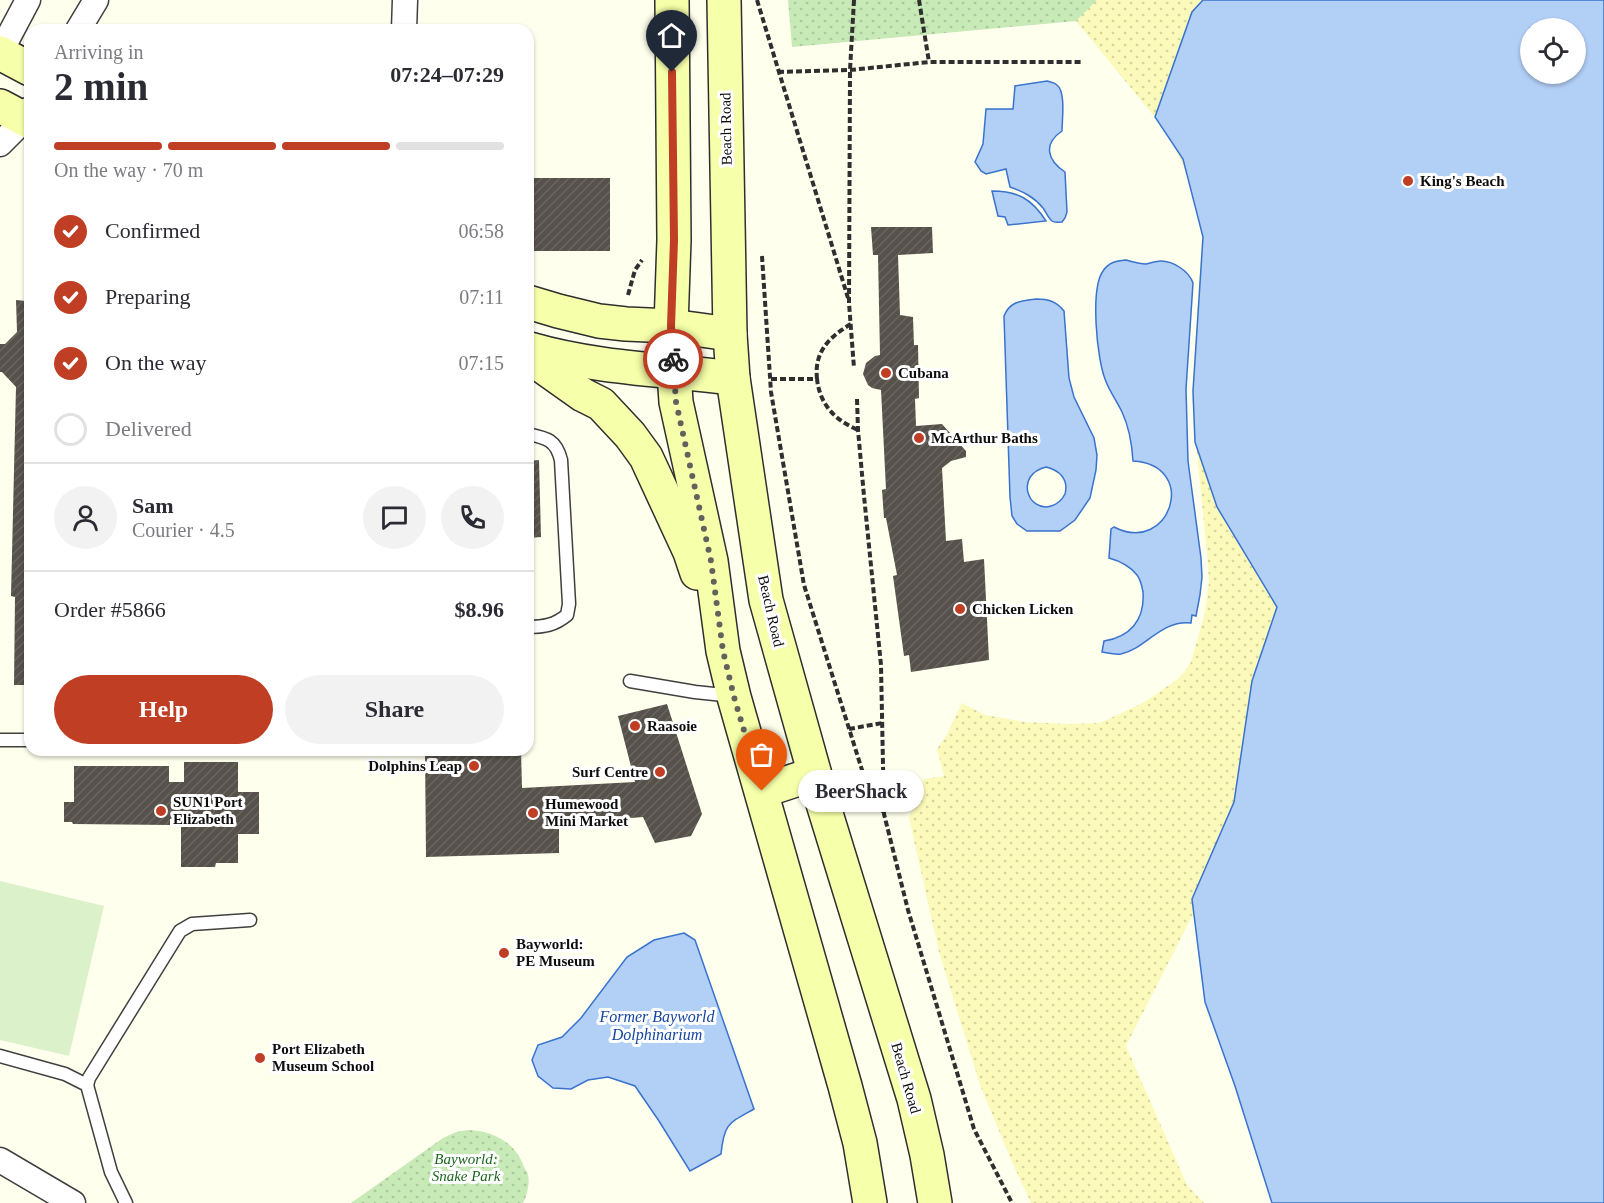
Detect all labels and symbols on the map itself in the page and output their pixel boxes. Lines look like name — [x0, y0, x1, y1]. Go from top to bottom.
pin — [646, 10, 697, 72]
street label: Beach Road — [717, 92, 735, 166]
place label: King's Beach — [1420, 173, 1505, 189]
marker: King's Beach — [1401, 174, 1415, 188]
courier — [643, 329, 703, 389]
place label: Cubana — [898, 365, 949, 381]
marker: Cubana — [879, 366, 893, 380]
place label: McArthur Baths — [931, 430, 1038, 446]
marker: McArthur Baths — [912, 431, 926, 445]
street label: Beach Road — [755, 574, 787, 649]
place label: Chicken Licken — [972, 601, 1074, 617]
marker: Chicken Licken — [953, 602, 967, 616]
place label: Raasoie — [647, 718, 697, 734]
marker: Raasoie — [628, 719, 642, 733]
pin — [736, 729, 787, 791]
place label: Dolphins Leap — [368, 758, 462, 774]
marker: Dolphins Leap — [467, 759, 481, 773]
place label: Surf Centre — [572, 764, 648, 780]
marker: Surf Centre — [653, 765, 667, 779]
callout: BeerShack — [798, 770, 924, 812]
place label: SUN1 Port Elizabeth — [173, 794, 243, 827]
place label: Humewood Mini Market — [545, 796, 628, 829]
marker: SUN1 Port Elizabeth — [154, 804, 168, 818]
marker: Humewood Mini Market — [526, 806, 540, 820]
place label: Bayworld: PE Museum — [516, 936, 595, 969]
marker: Bayworld: PE Museum — [497, 946, 511, 960]
water label: Former Bayworld Dolphinarium — [598, 1008, 716, 1044]
place label: Port Elizabeth Museum School — [272, 1041, 374, 1074]
street label: Beach Road — [888, 1041, 924, 1116]
marker: Port Elizabeth Museum School — [253, 1051, 267, 1065]
park label: Bayworld: Snake Park — [432, 1151, 501, 1184]

